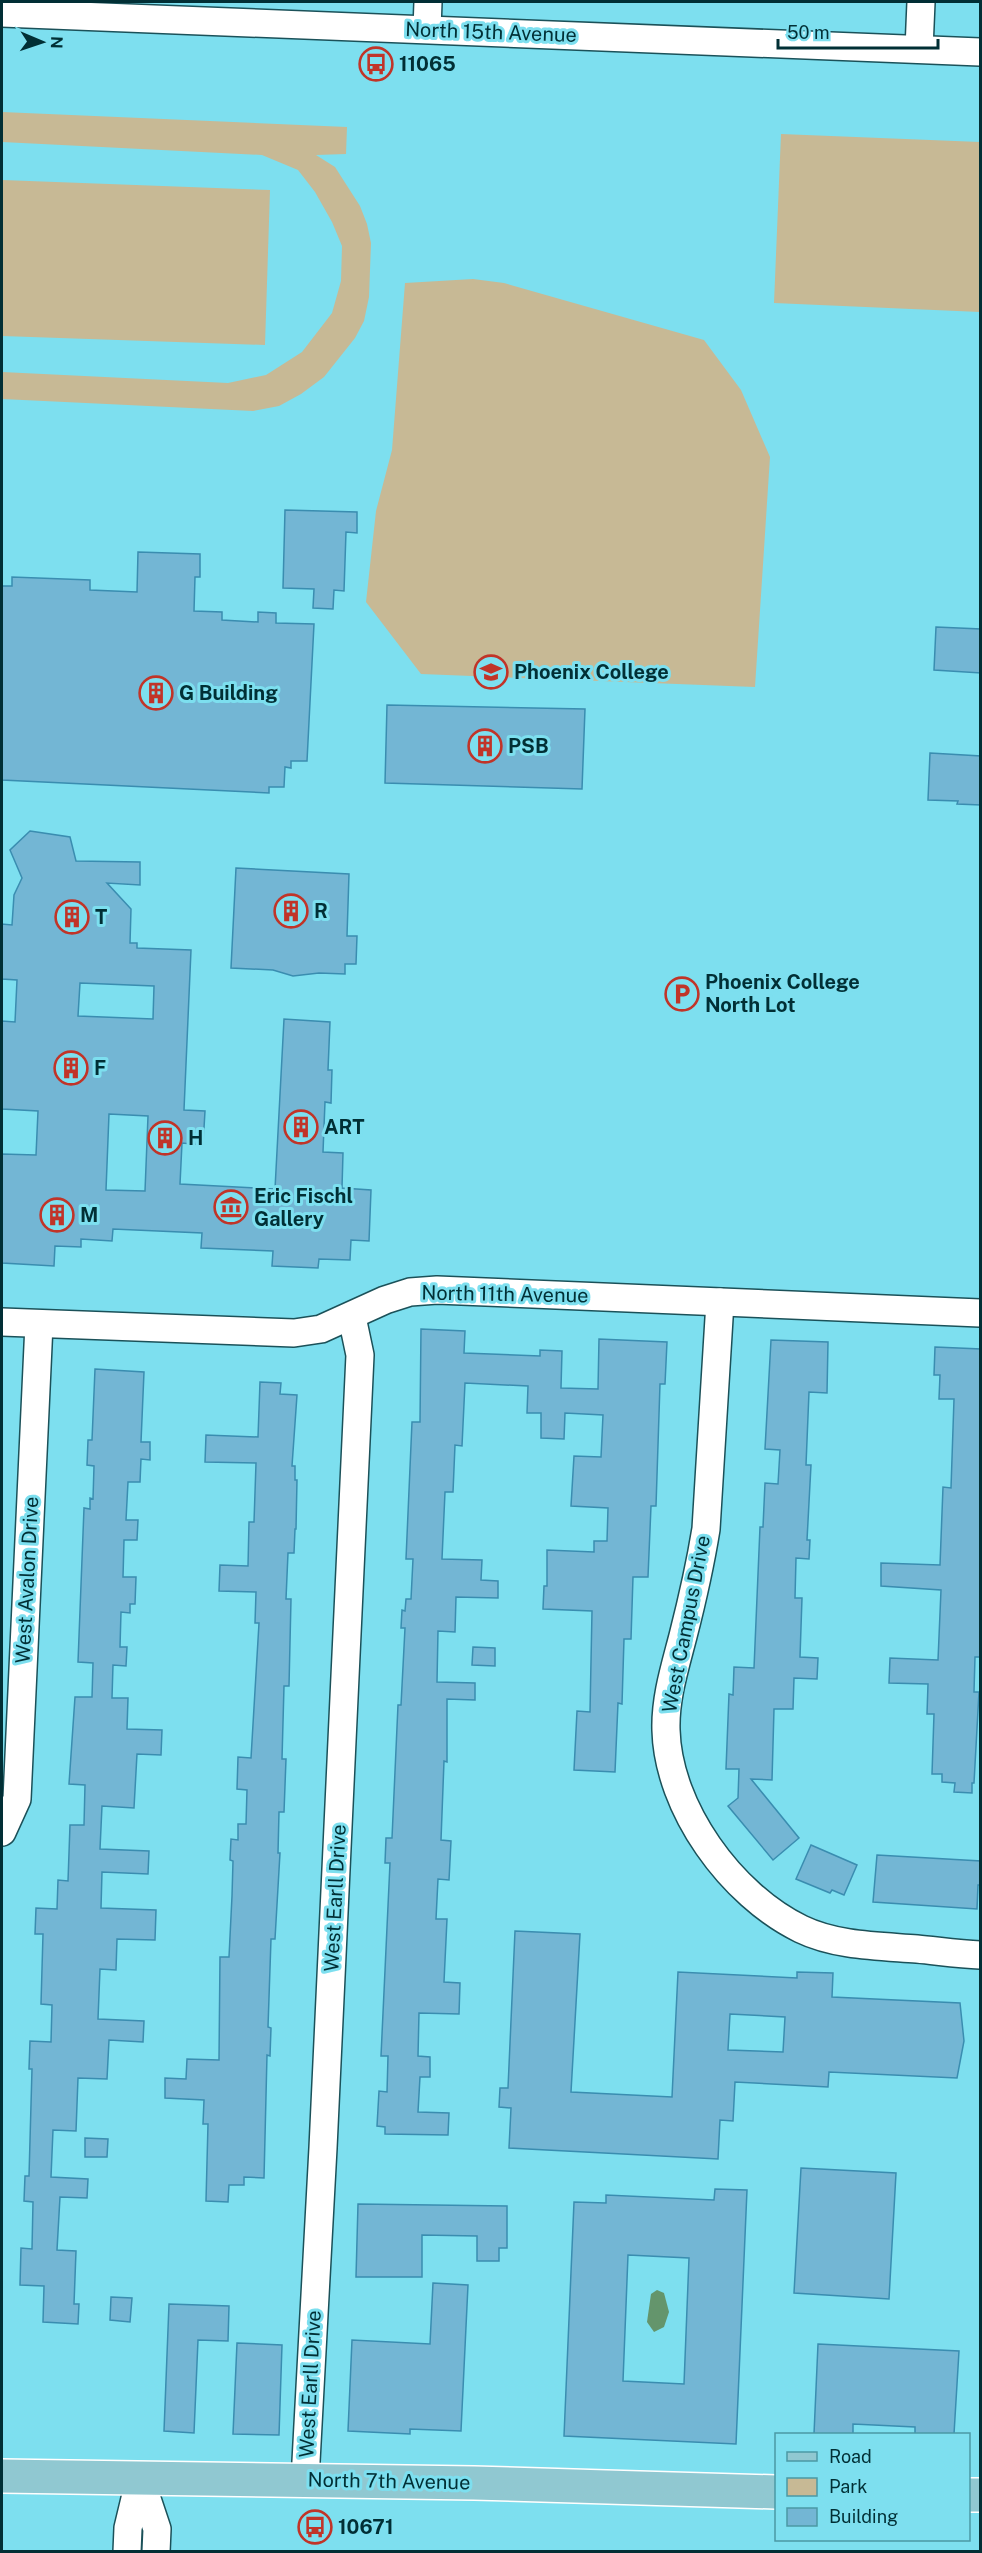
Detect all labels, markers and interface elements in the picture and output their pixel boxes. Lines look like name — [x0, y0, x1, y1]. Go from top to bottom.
north arrow — [12, 12, 72, 72]
scale bar — [778, 12, 938, 50]
street label: North 15th Avenue — [405, 17, 577, 47]
text: 50 m — [787, 22, 830, 43]
text: N — [47, 36, 66, 49]
bus stop icon: 11065 — [358, 46, 394, 82]
place label: 11065 — [399, 52, 456, 76]
school or university icon: Phoenix College — [473, 654, 509, 690]
place label: Phoenix College — [514, 660, 669, 684]
building icon: G Building — [138, 675, 174, 711]
place label: G Building — [179, 681, 278, 705]
building icon: PSB — [467, 728, 503, 764]
place label: PSB — [508, 734, 549, 758]
building icon: R — [273, 893, 309, 929]
building icon: T — [54, 899, 90, 935]
place label: R — [314, 899, 328, 923]
place label: T — [95, 905, 107, 929]
place label: Phoenix College North Lot — [705, 970, 860, 1017]
parking icon: Phoenix College North Lot — [664, 976, 700, 1012]
building icon: F — [53, 1050, 89, 1086]
place label: F — [94, 1056, 106, 1080]
building icon: ART — [283, 1109, 319, 1145]
place label: ART — [324, 1115, 365, 1139]
building icon: H — [147, 1120, 183, 1156]
place label: H — [188, 1126, 203, 1150]
place label: Eric Fischl Gallery — [254, 1184, 353, 1231]
museum icon: Eric Fischl Gallery — [213, 1189, 249, 1225]
building icon: M — [39, 1197, 75, 1233]
place label: M — [80, 1203, 98, 1227]
street label: North 11th Avenue — [421, 1281, 589, 1307]
street label: West Avalon Drive — [11, 1496, 43, 1664]
street label: West Campus Drive — [657, 1533, 715, 1715]
street label: West Earll Drive — [319, 1824, 351, 1972]
street label: West Earll Drive — [294, 2310, 326, 2458]
legend — [775, 2433, 970, 2541]
text: Road — [829, 2446, 872, 2467]
street label: North 7th Avenue — [307, 2468, 471, 2494]
text: Park — [829, 2476, 867, 2497]
text: Building — [829, 2506, 898, 2527]
bus stop icon: 10671 — [297, 2509, 333, 2545]
place label: 10671 — [338, 2515, 394, 2539]

